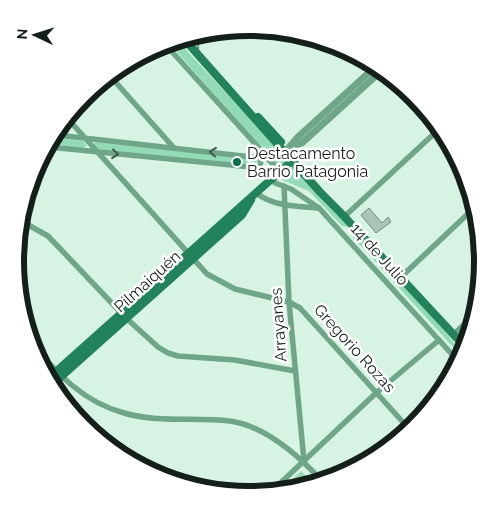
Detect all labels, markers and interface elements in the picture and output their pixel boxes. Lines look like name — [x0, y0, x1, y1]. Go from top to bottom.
north arrow — [10, 10, 60, 60]
text: N — [14, 28, 30, 40]
place label: Destacamento Barrio Patagonia — [247, 144, 368, 181]
one-way arrow — [209, 147, 217, 158]
one-way arrow — [111, 148, 119, 159]
marker: Destacamento Barrio Patagonia — [231, 156, 243, 168]
street label: 14 de Julio — [347, 219, 412, 289]
street label: Pilmaiquén — [110, 247, 184, 316]
street label: Arrayanes — [266, 287, 291, 363]
street label: Gregorio Rozas — [310, 300, 399, 397]

